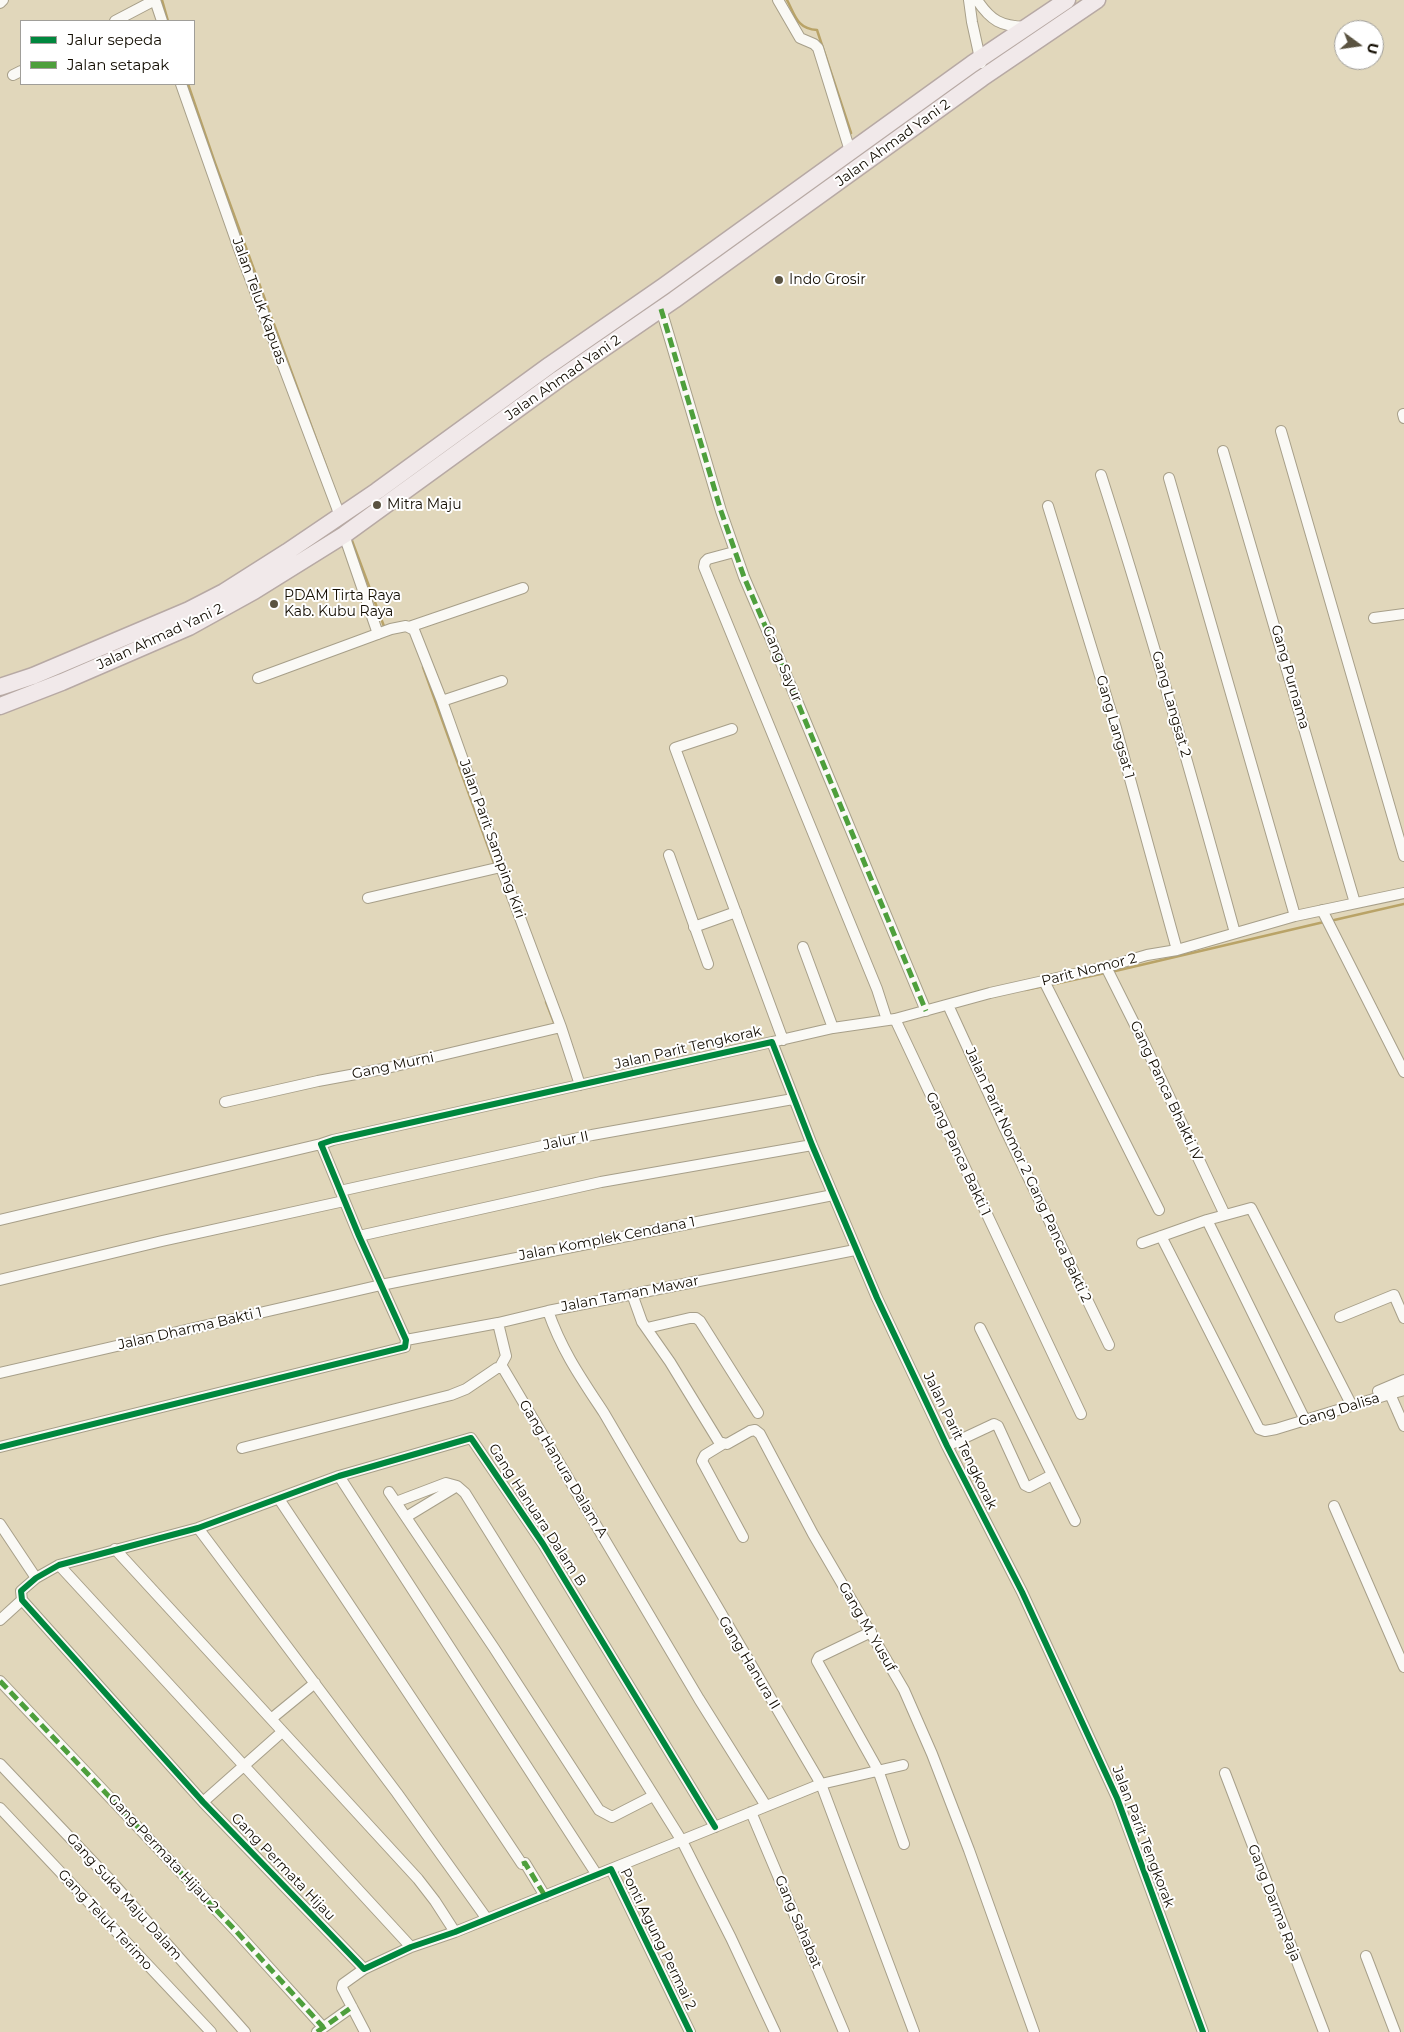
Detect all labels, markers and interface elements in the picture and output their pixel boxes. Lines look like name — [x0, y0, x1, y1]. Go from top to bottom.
legend — [20, 20, 195, 85]
north arrow — [1334, 20, 1384, 70]
text: Jalur sepeda — [67, 30, 162, 49]
text: U — [1363, 41, 1383, 56]
text: Jalan setapak — [67, 55, 169, 74]
street label: Jalan Ahmad Yani 2 — [833, 96, 953, 190]
street label: Jalan Teluk Kapuas — [228, 235, 290, 367]
place label: Indo Grosir — [789, 272, 866, 288]
marker: Indo Grosir — [773, 274, 785, 286]
street label: Jalan Ahmad Yani 2 — [502, 332, 624, 424]
place label: Mitra Maju — [387, 497, 462, 513]
marker: Mitra Maju — [371, 499, 383, 511]
place label: PDAM Tirta Raya Kab. Kubu Raya — [284, 588, 401, 620]
marker: PDAM Tirta Raya Kab. Kubu Raya — [268, 598, 280, 610]
street label: Jalan Ahmad Yani 2 — [94, 600, 226, 674]
street label: Gang Sayur — [758, 623, 806, 705]
street label: Gang Purnama — [1267, 623, 1313, 731]
street label: Gang Langsat 2 — [1148, 649, 1194, 759]
street label: Gang Langsat 1 — [1092, 673, 1138, 781]
street label: Jalan Parit Samping Kiri — [455, 757, 529, 921]
street label: Parit Nomor 2 — [1040, 950, 1138, 990]
street label: Gang Panca Bhakti IV — [1126, 1018, 1206, 1164]
street label: Jalan Parit Tengkorak — [613, 1023, 763, 1073]
street label: Jalan Parit Nomor 2 Gang Panca Bakti 2 — [961, 1045, 1095, 1305]
street label: Gang Murni — [351, 1049, 435, 1083]
street label: Gang Panca Bakti 1 — [922, 1089, 994, 1219]
street label: Jalur II — [542, 1128, 590, 1154]
street label: Jalan Komplek Cendana 1 — [517, 1214, 697, 1264]
street label: Jalan Taman Mawar — [560, 1272, 700, 1316]
street label: Jalan Dharma Bakti 1 — [116, 1304, 264, 1354]
street label: Jalan Parit Tengkorak — [919, 1370, 1001, 1512]
street label: Gang Dalisa — [1296, 1390, 1382, 1430]
street label: Gang Hanura Dalam A — [515, 1397, 611, 1541]
street label: Gang Hanuara Dalam B — [485, 1441, 589, 1589]
street label: Gang M. Yusuf — [835, 1579, 899, 1675]
street label: Gang Hanura II — [715, 1613, 783, 1713]
street label: Jalan Parit Tengkorak — [1108, 1764, 1178, 1910]
street label: Gang Permata Hijau 2 — [104, 1791, 222, 1915]
street label: Gang Permata Hijau — [227, 1810, 339, 1924]
street label: Gang Suka Maju Dalam — [62, 1830, 186, 1964]
street label: Gang Darma Raja — [1244, 1842, 1304, 1964]
street label: Gang Teluk Terimo — [54, 1866, 156, 1974]
street label: Ponti Agung Permai 2 — [616, 1866, 700, 2012]
street label: Gang Sahabat — [771, 1873, 825, 1971]

